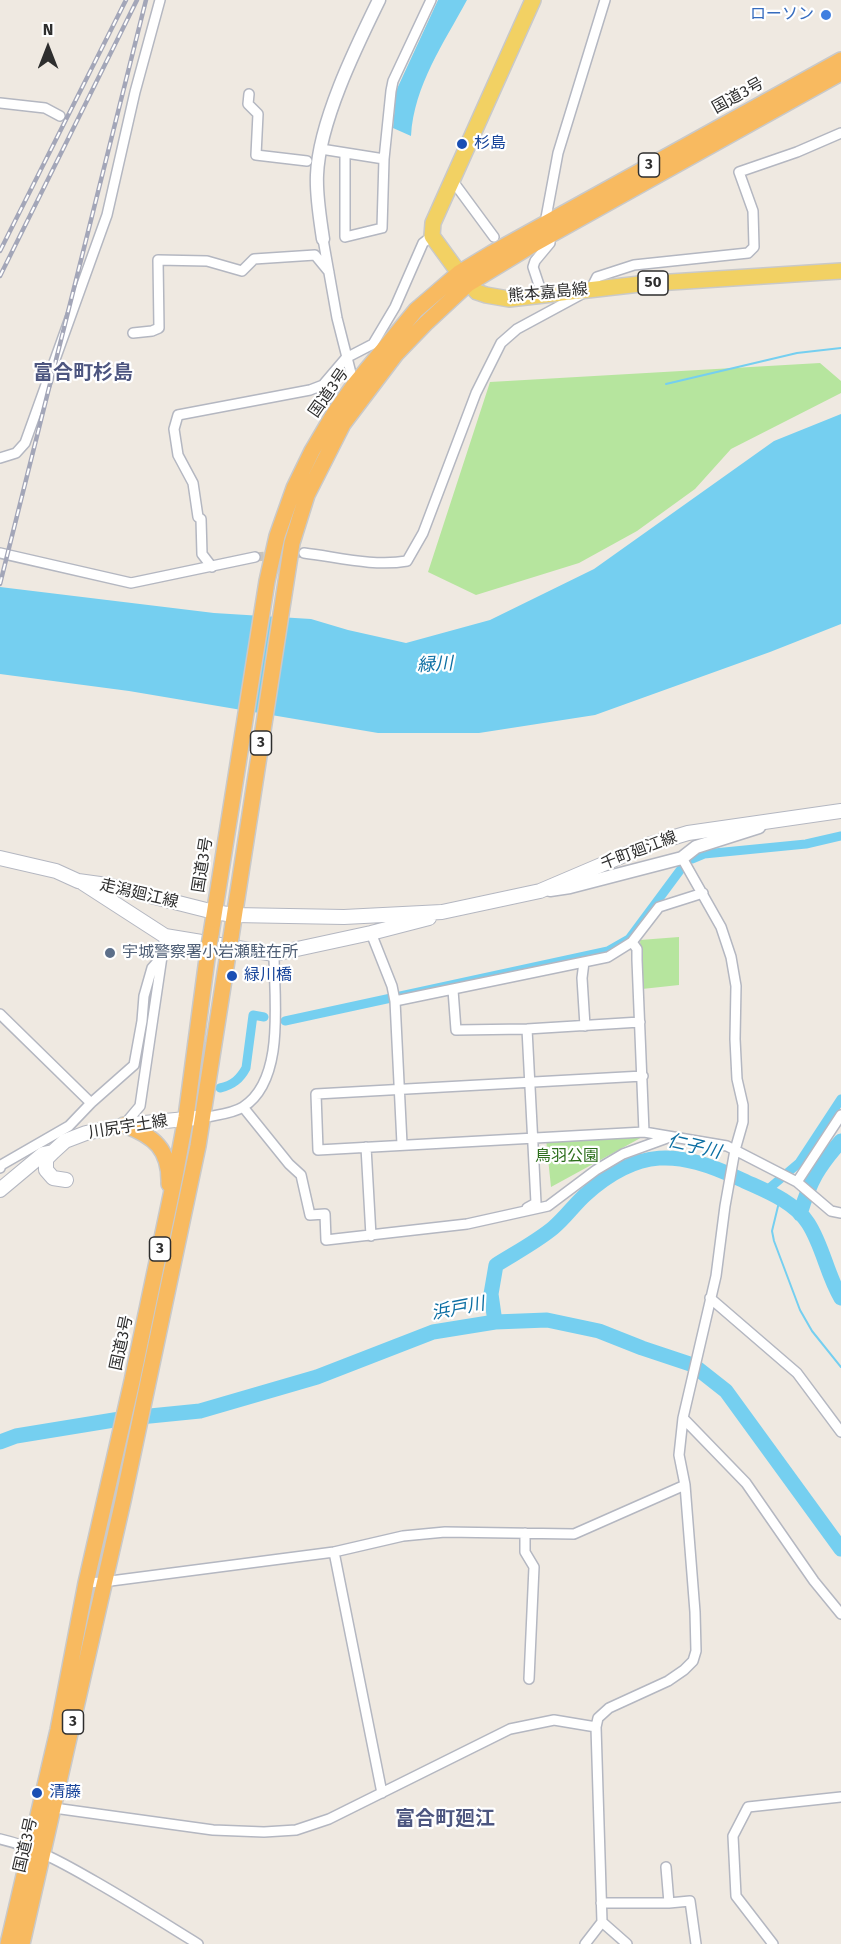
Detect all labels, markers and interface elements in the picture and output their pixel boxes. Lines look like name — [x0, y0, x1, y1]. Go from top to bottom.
place label: ローソン — [750, 5, 814, 25]
marker: ローソン — [819, 8, 833, 22]
north arrow — [18, 18, 78, 78]
text: N — [43, 20, 53, 39]
street label: 国道3号 — [709, 74, 767, 118]
place label: 杉島 — [474, 134, 506, 154]
marker: 杉島 — [455, 137, 469, 151]
road number: 3 — [638, 153, 660, 177]
road number: 50 — [638, 271, 668, 295]
street label: 熊本嘉島線 — [507, 280, 589, 306]
district label: 富合町杉島 — [33, 361, 133, 385]
street label: 国道3号 — [305, 365, 353, 421]
water label: 緑川 — [416, 653, 454, 677]
road number: 3 — [250, 731, 272, 755]
street label: 千町廻江線 — [598, 828, 680, 874]
street label: 国道3号 — [189, 836, 217, 894]
street label: 走潟廻江線 — [98, 876, 180, 912]
place label: 宇城警察署小岩瀬駐在所 — [122, 943, 298, 963]
marker: 宇城警察署小岩瀬駐在所 — [103, 946, 117, 960]
place label: 緑川橋 — [244, 966, 292, 986]
marker: 緑川橋 — [225, 969, 239, 983]
street label: 川尻宇土線 — [87, 1111, 169, 1143]
water label: 仁子川 — [665, 1130, 723, 1164]
park label: 鳥羽公園 — [535, 1147, 599, 1167]
road number: 3 — [150, 1237, 170, 1261]
water label: 浜戸川 — [429, 1293, 487, 1325]
street label: 国道3号 — [107, 1314, 137, 1372]
road number: 3 — [62, 1710, 84, 1734]
place label: 清藤 — [49, 1783, 81, 1803]
marker: 清藤 — [30, 1786, 44, 1800]
district label: 富合町廻江 — [395, 1807, 495, 1831]
street label: 国道3号 — [10, 1816, 42, 1874]

